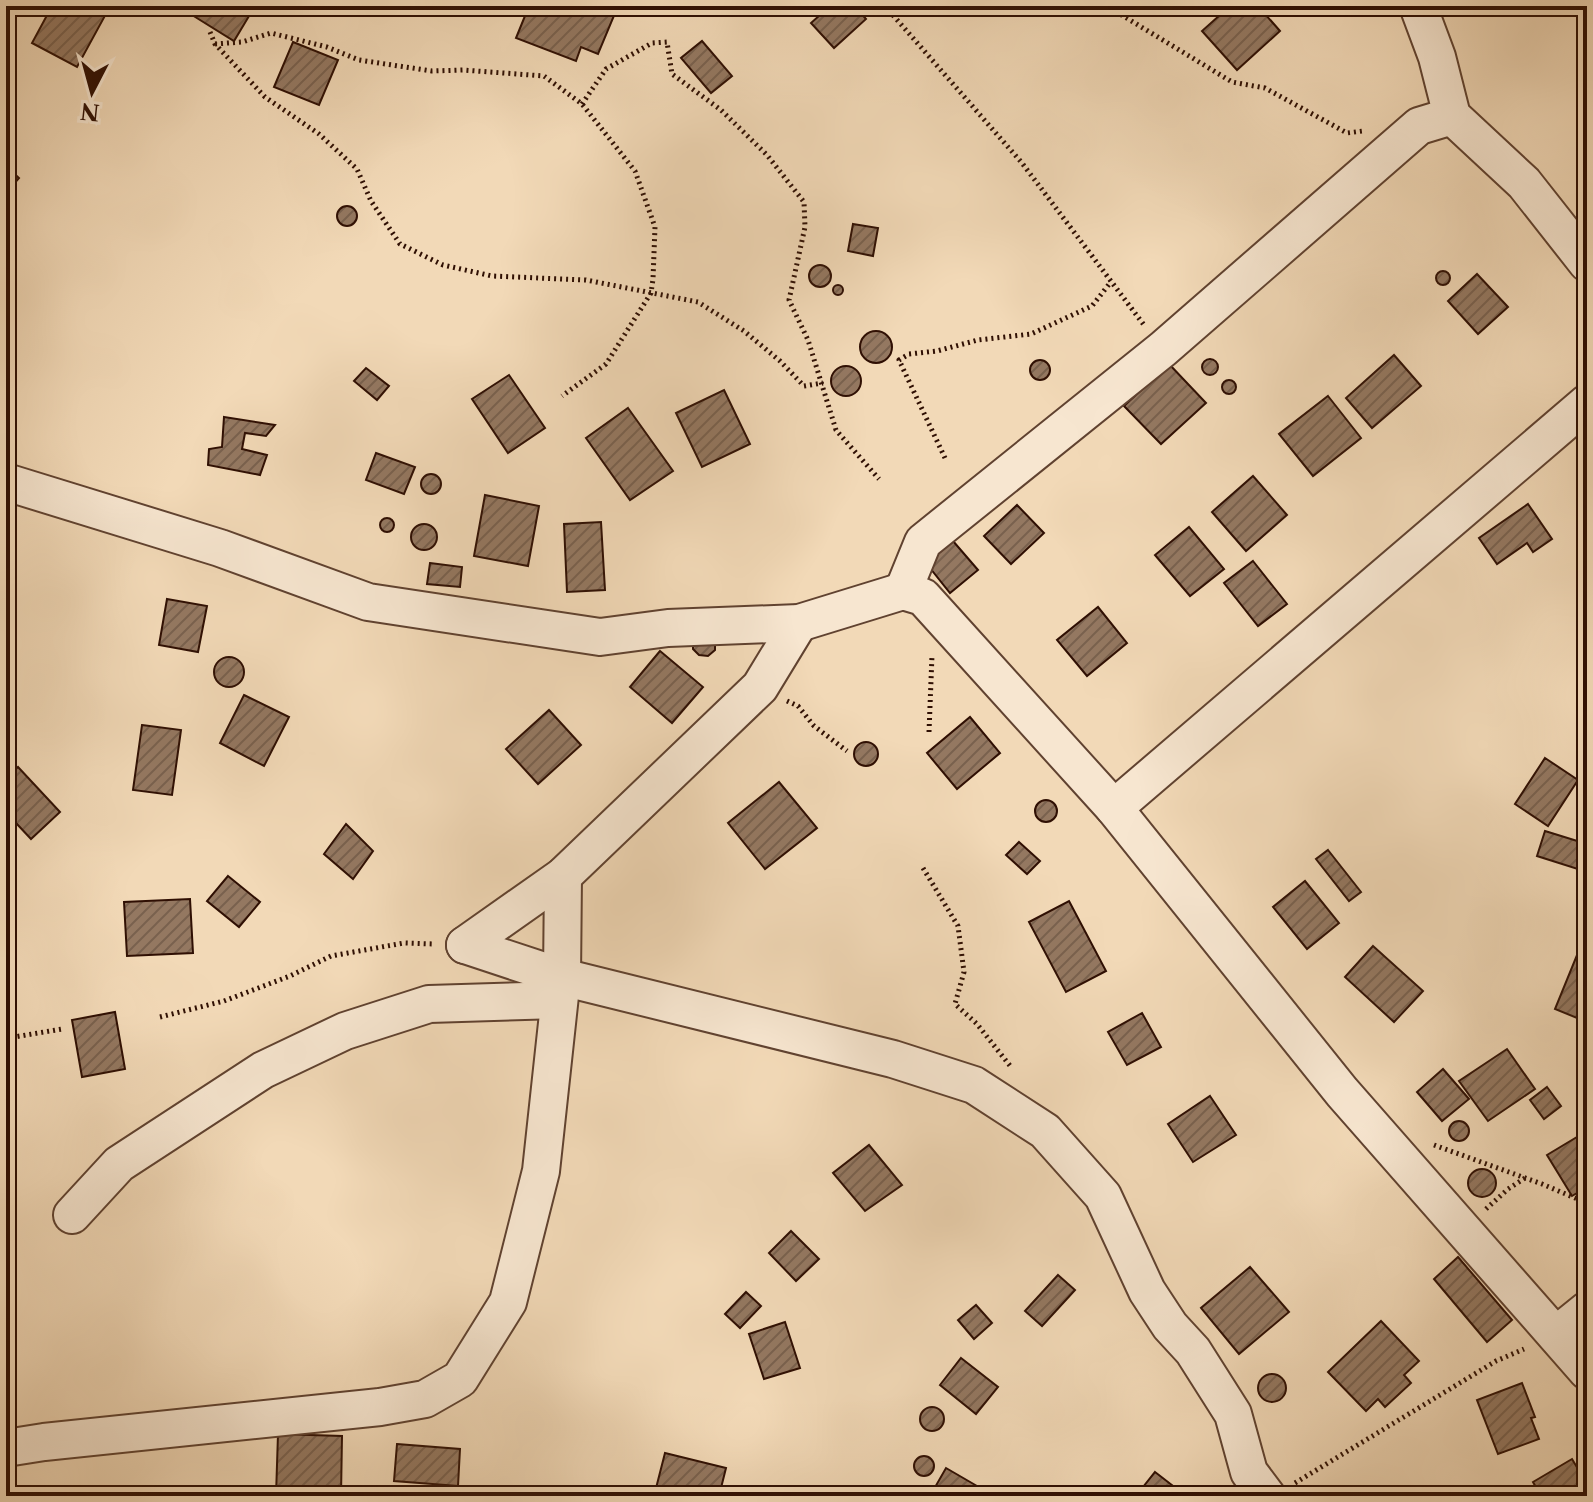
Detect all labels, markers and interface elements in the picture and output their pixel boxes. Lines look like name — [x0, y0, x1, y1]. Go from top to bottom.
north arrow — [52, 52, 132, 132]
text: N — [79, 97, 101, 126]

